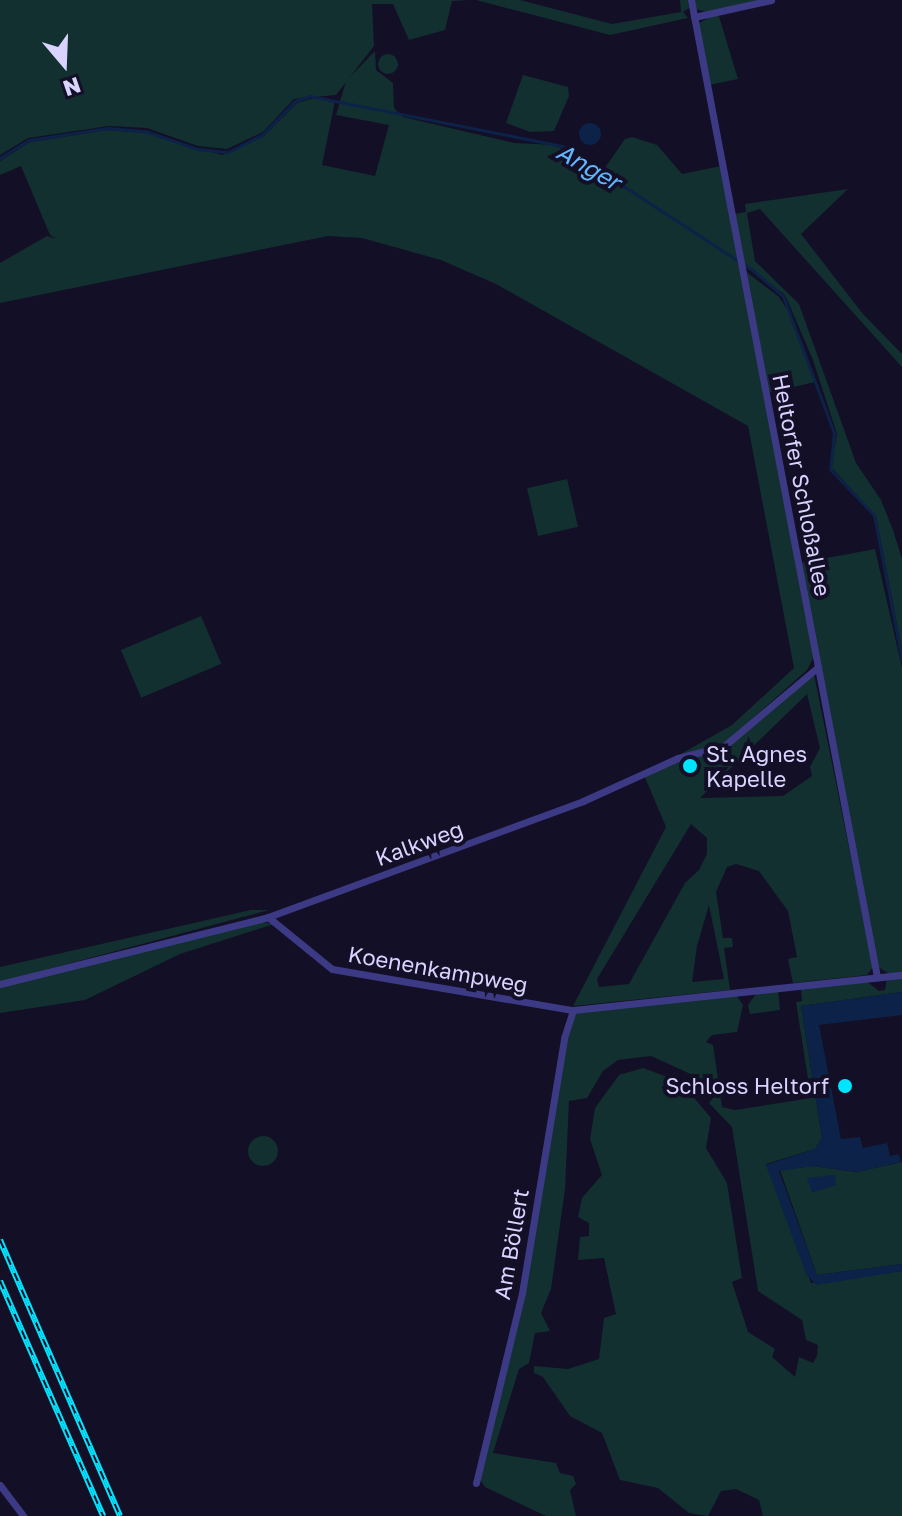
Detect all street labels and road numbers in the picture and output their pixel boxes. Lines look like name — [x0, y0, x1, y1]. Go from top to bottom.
street label: Heltorfer Schloßallee — [767, 372, 837, 598]
street label: Kalkweg — [372, 815, 466, 871]
street label: Koenenkampweg — [346, 940, 530, 998]
street label: Am Böllert — [488, 1187, 534, 1301]

